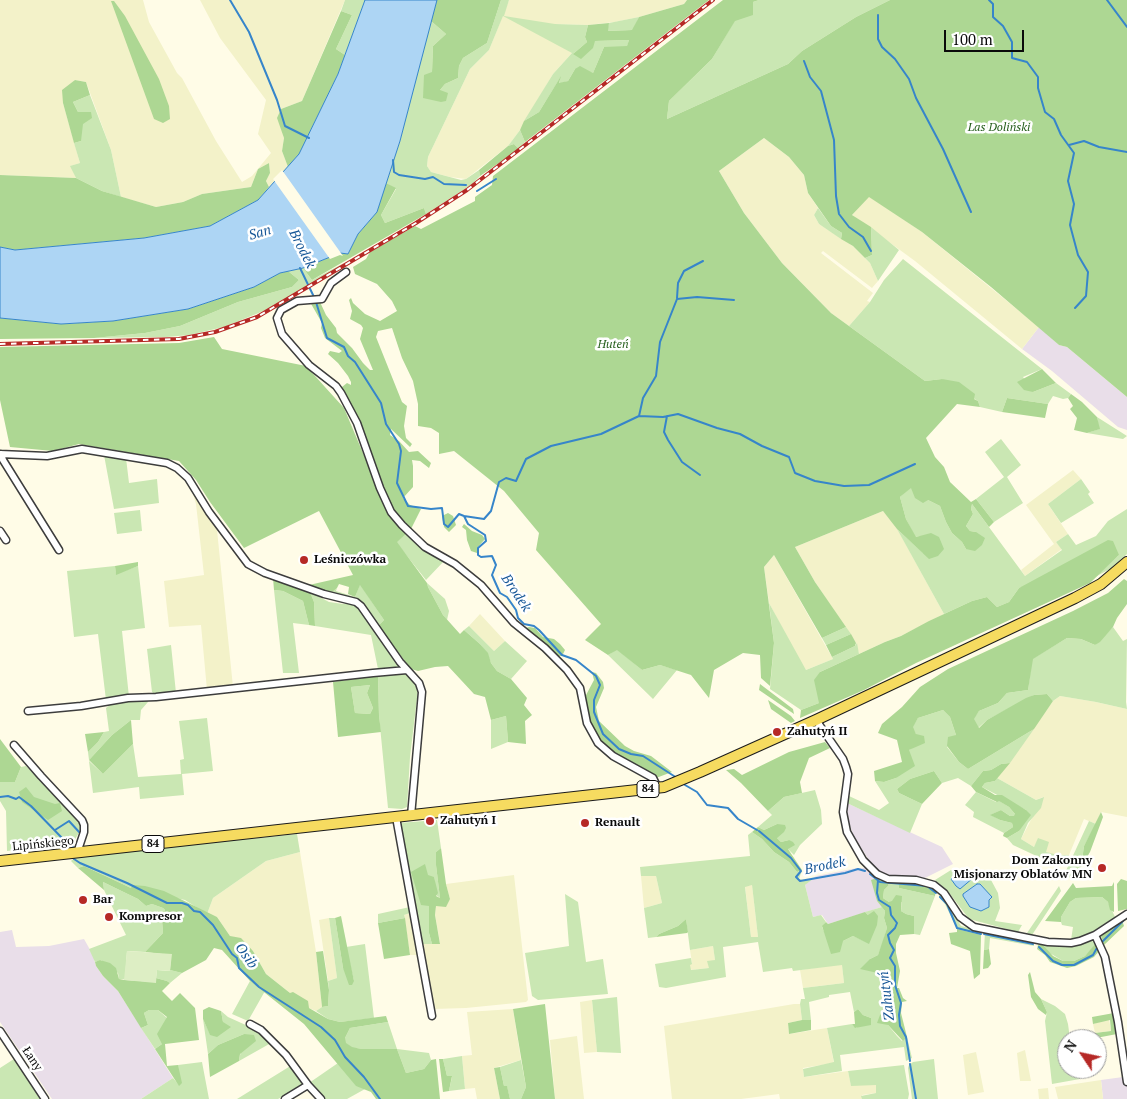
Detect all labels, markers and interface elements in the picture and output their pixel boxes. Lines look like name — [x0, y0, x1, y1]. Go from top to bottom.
scale bar — [947, 20, 1027, 52]
text: 100 m — [952, 29, 993, 49]
park label: Las Doliński — [968, 121, 1030, 135]
water label: San — [247, 222, 273, 244]
water label: Brodek — [285, 227, 319, 271]
park label: Huteń — [597, 338, 629, 352]
place label: Leśniczówka — [314, 553, 386, 567]
marker: Leśniczówka — [298, 554, 310, 566]
water label: Brodek — [497, 571, 535, 615]
place label: Zahutyń II — [787, 725, 847, 739]
marker: Zahutyń II — [771, 726, 783, 738]
road number: 84 — [637, 781, 659, 798]
place label: Zahutyń I — [440, 814, 496, 828]
marker: Zahutyń I — [424, 815, 436, 827]
place label: Renault — [595, 816, 640, 830]
marker: Renault — [579, 817, 591, 829]
street label: Lipińskiego — [12, 834, 74, 854]
road number: 84 — [142, 836, 164, 852]
water label: Brodek — [803, 853, 847, 879]
place label: Dom Zakonny Misjonarzy Oblatów MN — [954, 854, 1092, 882]
marker: Dom Zakonny Misjonarzy Oblatów MN — [1096, 862, 1108, 874]
place label: Bar — [93, 893, 113, 907]
marker: Bar — [77, 894, 89, 906]
place label: Kompresor — [119, 910, 182, 924]
marker: Kompresor — [103, 911, 115, 923]
water label: Osib — [231, 940, 261, 972]
water label: Zahutyń — [876, 970, 898, 1022]
north arrow — [1057, 1029, 1107, 1079]
text: N — [1059, 1036, 1081, 1056]
street label: Łany — [19, 1044, 45, 1074]

